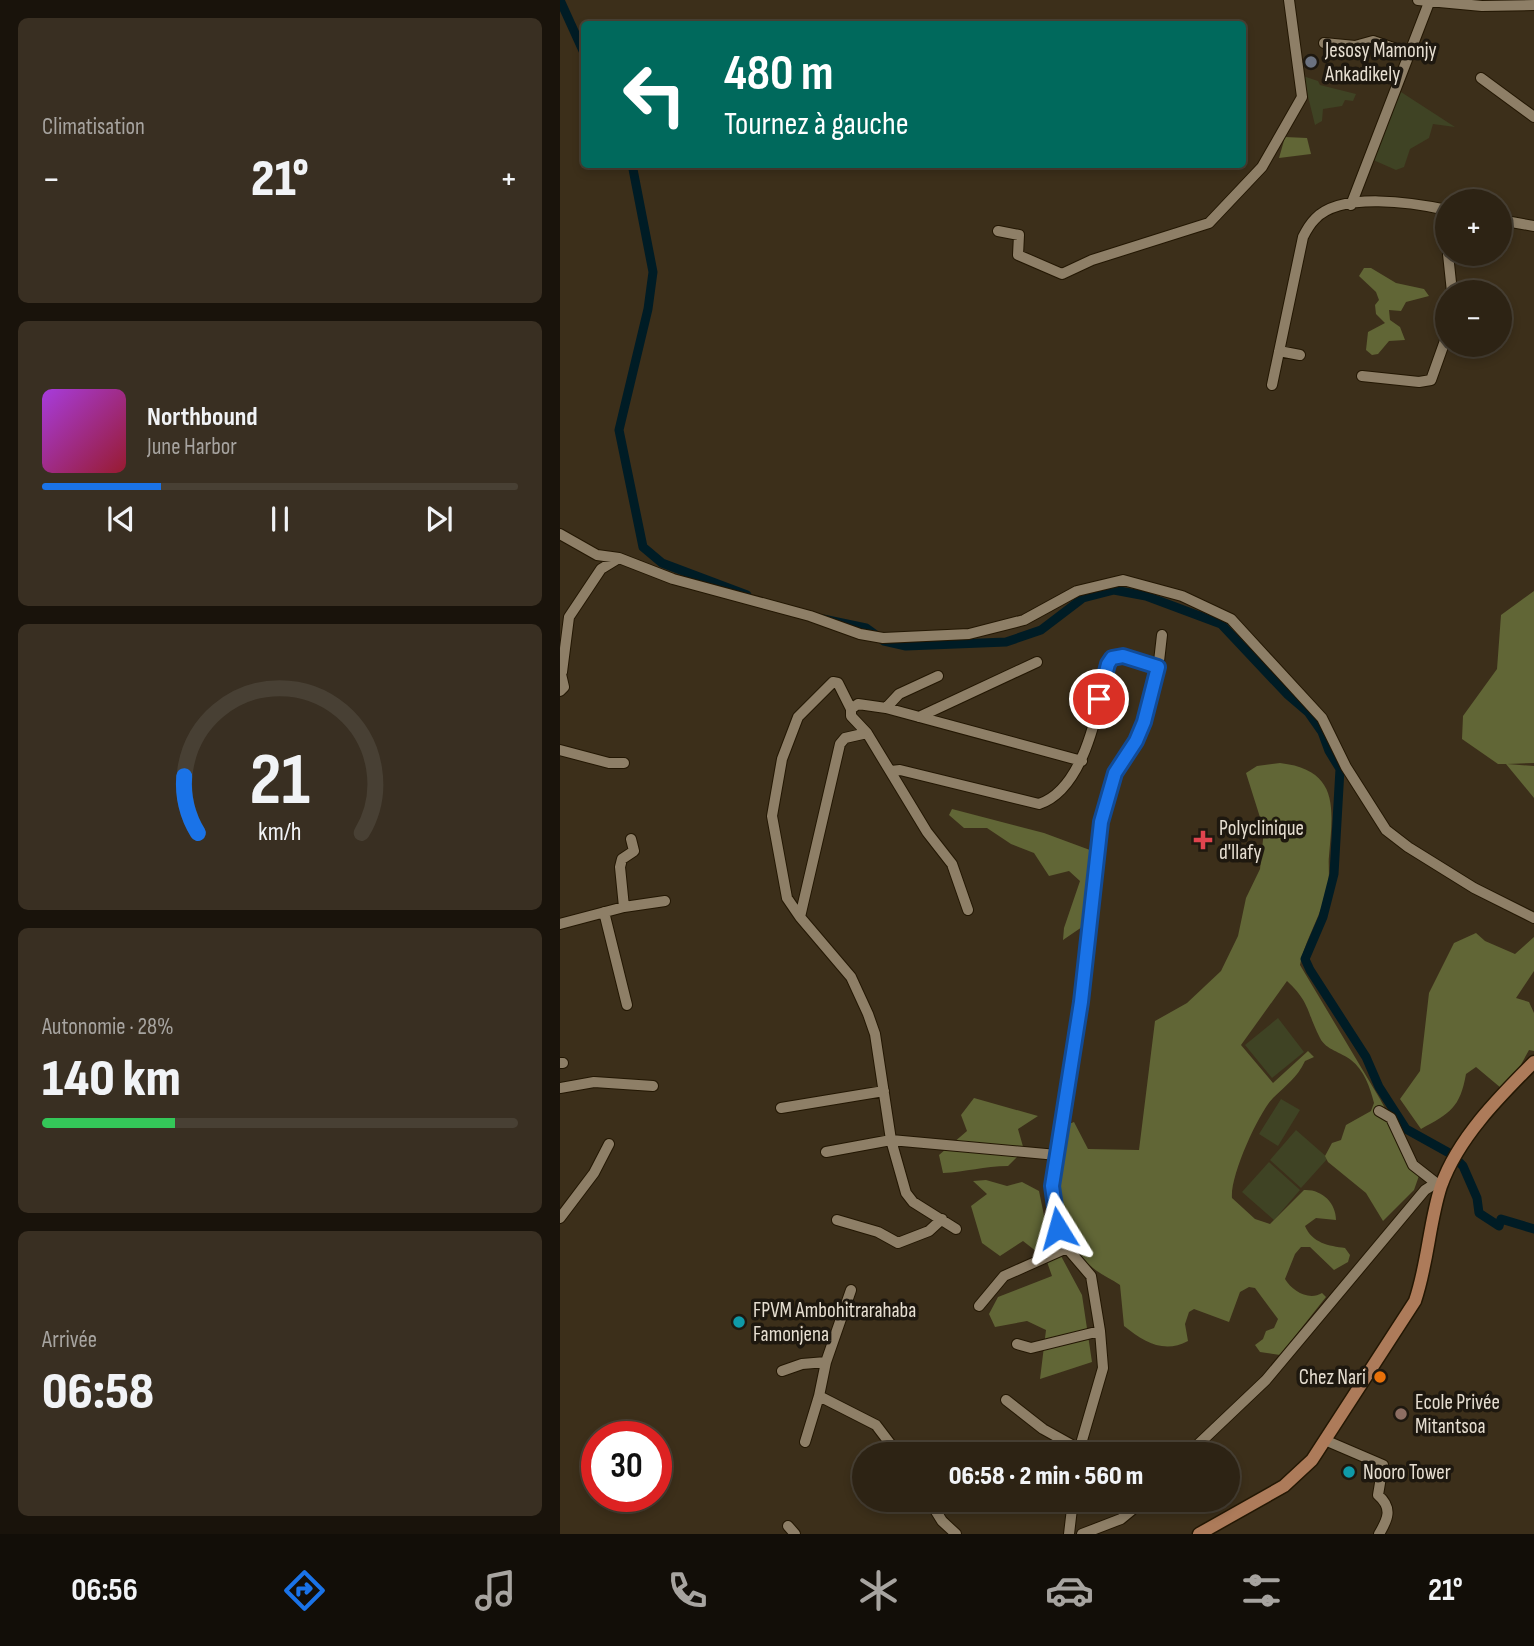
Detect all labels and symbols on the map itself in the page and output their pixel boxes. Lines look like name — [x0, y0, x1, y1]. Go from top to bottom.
place label: Jesosy Mamonjy Ankadikely — [1324, 38, 1437, 87]
marker: Jesosy Mamonjy Ankadikely — [1303, 54, 1319, 70]
pin — [1069, 669, 1129, 729]
place label: Polyclinique d'Ilafy — [1219, 816, 1304, 865]
marker: Polyclinique d'Ilafy — [1193, 830, 1213, 850]
position arrow — [1021, 1191, 1095, 1265]
place label: FPVM Ambohitrarahaba Famonjena — [753, 1298, 916, 1347]
marker: FPVM Ambohitrarahaba Famonjena — [731, 1314, 747, 1330]
place label: Chez Nari — [1299, 1365, 1366, 1390]
marker: Chez Nari — [1372, 1369, 1388, 1385]
place label: Ecole Privée Mitantsoa — [1415, 1390, 1500, 1439]
marker: Ecole Privée Mitantsoa — [1393, 1406, 1409, 1422]
speed limit sign: 30 — [581, 1421, 672, 1512]
place label: Nooro Tower — [1363, 1460, 1451, 1485]
marker: Nooro Tower — [1341, 1464, 1357, 1480]

